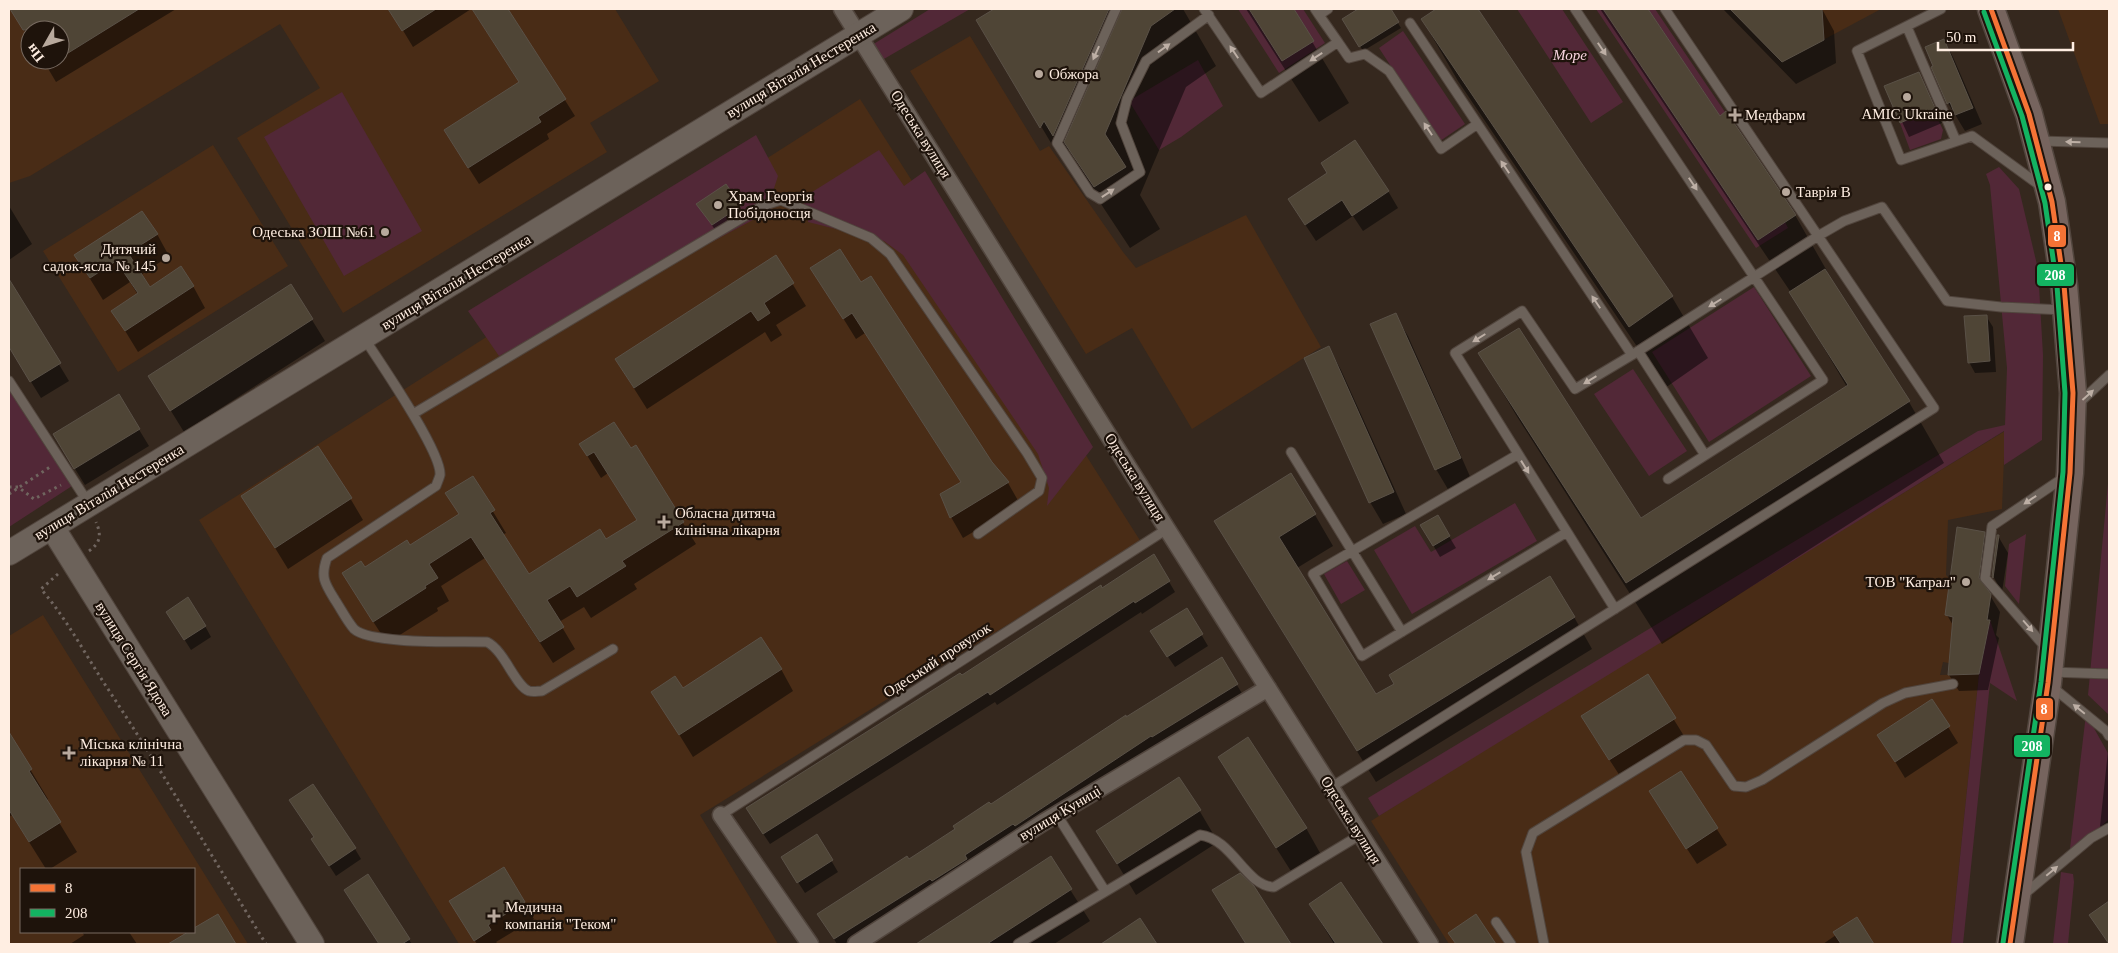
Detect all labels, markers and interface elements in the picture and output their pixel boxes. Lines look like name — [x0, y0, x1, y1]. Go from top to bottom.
street label: вулиця Віталія Нестеренка — [723, 19, 879, 121]
north arrow — [20, 20, 70, 70]
scale bar — [1938, 20, 2073, 52]
text: 50 m — [1946, 29, 1977, 45]
text: Пн — [23, 41, 47, 65]
one-way arrow — [1597, 42, 1607, 56]
one-way arrow — [1157, 43, 1171, 53]
one-way arrow — [1229, 45, 1239, 59]
one-way arrow — [1091, 46, 1099, 60]
park label: Море — [1552, 47, 1587, 63]
one-way arrow — [1309, 52, 1322, 62]
place label: Обжора — [1049, 66, 1099, 82]
marker: Обжора — [1033, 68, 1045, 80]
street label: Одеська вулиця — [888, 87, 954, 181]
marker: AMIC Ukraine — [1901, 91, 1913, 103]
place label: AMIC Ukraine — [1861, 106, 1953, 122]
place label: Медфарм — [1745, 107, 1806, 123]
marker: Медфарм — [1729, 109, 1741, 121]
one-way arrow — [1423, 122, 1433, 136]
one-way arrow — [2065, 138, 2081, 146]
one-way arrow — [1500, 160, 1510, 174]
one-way arrow — [1688, 177, 1698, 191]
unlabelled marker — [2043, 182, 2053, 192]
place label: Таврія В — [1796, 184, 1851, 200]
marker: Таврія В — [1780, 186, 1792, 198]
place label: Храм Георгія Побідоносця — [728, 188, 813, 221]
one-way arrow — [1102, 188, 1115, 198]
marker: Храм Георгія Побідоносця — [712, 199, 724, 211]
place label: Одеська ЗОШ №61 — [252, 224, 375, 240]
line badge: 8 — [2047, 224, 2067, 248]
marker: Одеська ЗОШ №61 — [379, 226, 391, 238]
text: 8 — [2054, 229, 2061, 244]
street label: вулиця Віталія Нестеренка — [378, 231, 534, 333]
place label: Дитячий садок-ясла № 145 — [43, 241, 156, 274]
marker: Дитячий садок-ясла № 145 — [160, 252, 172, 264]
line badge: 208 — [2036, 263, 2075, 287]
text: 208 — [2045, 268, 2066, 283]
one-way arrow — [1591, 295, 1601, 308]
one-way arrow — [1708, 298, 1721, 308]
one-way arrow — [1473, 333, 1486, 342]
one-way arrow — [1584, 376, 1597, 385]
one-way arrow — [2082, 389, 2094, 401]
street label: Одеська вулиця — [1102, 430, 1168, 524]
street label: вулиця Віталія Нестеренка — [31, 441, 187, 543]
one-way arrow — [1520, 460, 1530, 473]
one-way arrow — [2023, 495, 2036, 505]
place label: Обласна дитяча клінічна лікарня — [675, 505, 780, 538]
marker: Обласна дитяча клінічна лікарня — [657, 515, 671, 529]
one-way arrow — [1487, 572, 1500, 581]
place label: ТОВ "Катрал" — [1866, 574, 1956, 590]
marker: ТОВ "Катрал" — [1960, 576, 1972, 588]
street label: вулиця Сергія Ядова — [92, 599, 176, 719]
street label: Одеський провулок — [880, 619, 994, 701]
one-way arrow — [2022, 620, 2033, 633]
line badge: 8 — [2035, 697, 2054, 721]
text: 8 — [2041, 702, 2048, 717]
one-way arrow — [2073, 703, 2086, 714]
line badge: 208 — [2013, 734, 2051, 758]
place label: Міська клінічна лікарня № 11 — [80, 736, 182, 769]
text: 208 — [2022, 739, 2043, 754]
marker: Міська клінічна лікарня № 11 — [62, 746, 76, 760]
street label: Одеська вулиця — [1318, 773, 1384, 867]
street label: вулиця Куниці — [1016, 782, 1104, 844]
one-way arrow — [2045, 866, 2058, 877]
legend — [20, 868, 195, 933]
text: 8 — [65, 880, 73, 896]
place label: Медична компанія "Теком" — [505, 899, 617, 932]
text: 208 — [65, 905, 88, 921]
marker: Медична компанія "Теком" — [487, 909, 501, 923]

